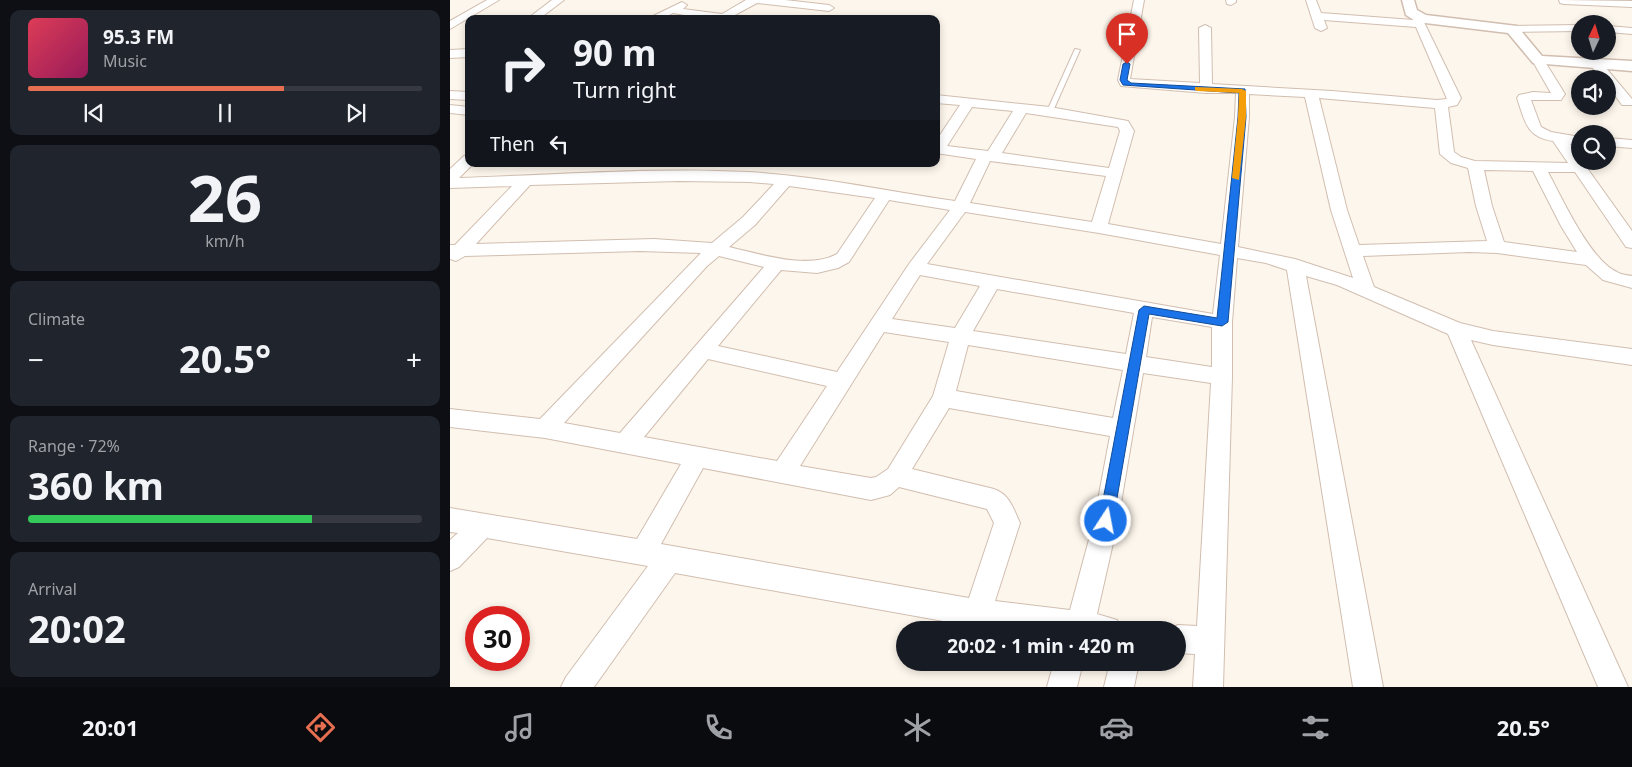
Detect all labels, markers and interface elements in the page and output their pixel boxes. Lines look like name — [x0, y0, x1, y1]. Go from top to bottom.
pin — [1106, 13, 1148, 64]
north arrow — [1571, 15, 1616, 60]
map controls — [1571, 15, 1616, 170]
icon: arrive — [1113, 20, 1141, 48]
text: 95.3 FM — [103, 24, 174, 50]
text: 90 m — [573, 29, 656, 76]
icon: right — [490, 35, 555, 100]
text: Music — [103, 50, 147, 72]
button: sound — [1571, 70, 1616, 115]
text: Turn right — [573, 74, 676, 104]
icon: previous — [80, 99, 108, 127]
icon: pause — [211, 99, 239, 127]
icon: next — [342, 99, 370, 127]
button: search — [1571, 125, 1616, 170]
icon: left — [545, 130, 573, 158]
text: Then — [490, 131, 535, 157]
text: 26 — [188, 153, 262, 241]
text: km/h — [205, 230, 245, 252]
text: Climate — [28, 308, 85, 330]
text: 20.5° — [179, 332, 271, 384]
text: − — [28, 340, 44, 378]
text: + — [406, 340, 422, 378]
text: Range · 72% — [28, 435, 120, 457]
text: 360 km — [28, 459, 164, 511]
position arrow — [1079, 494, 1131, 546]
text: Arrival — [28, 578, 77, 600]
text: 20:02 — [28, 602, 126, 654]
speed limit sign: 30 — [465, 606, 530, 671]
text: 20:02 · 1 min · 420 m — [947, 633, 1135, 659]
icon: directions — [303, 710, 338, 745]
icon: music — [502, 710, 537, 745]
icon: phone — [701, 710, 736, 745]
icon: climate — [900, 710, 935, 745]
icon: car — [1099, 710, 1134, 745]
icon: filters — [1298, 710, 1333, 745]
text: 20:01 — [82, 712, 139, 742]
text: 20.5° — [1497, 712, 1550, 742]

